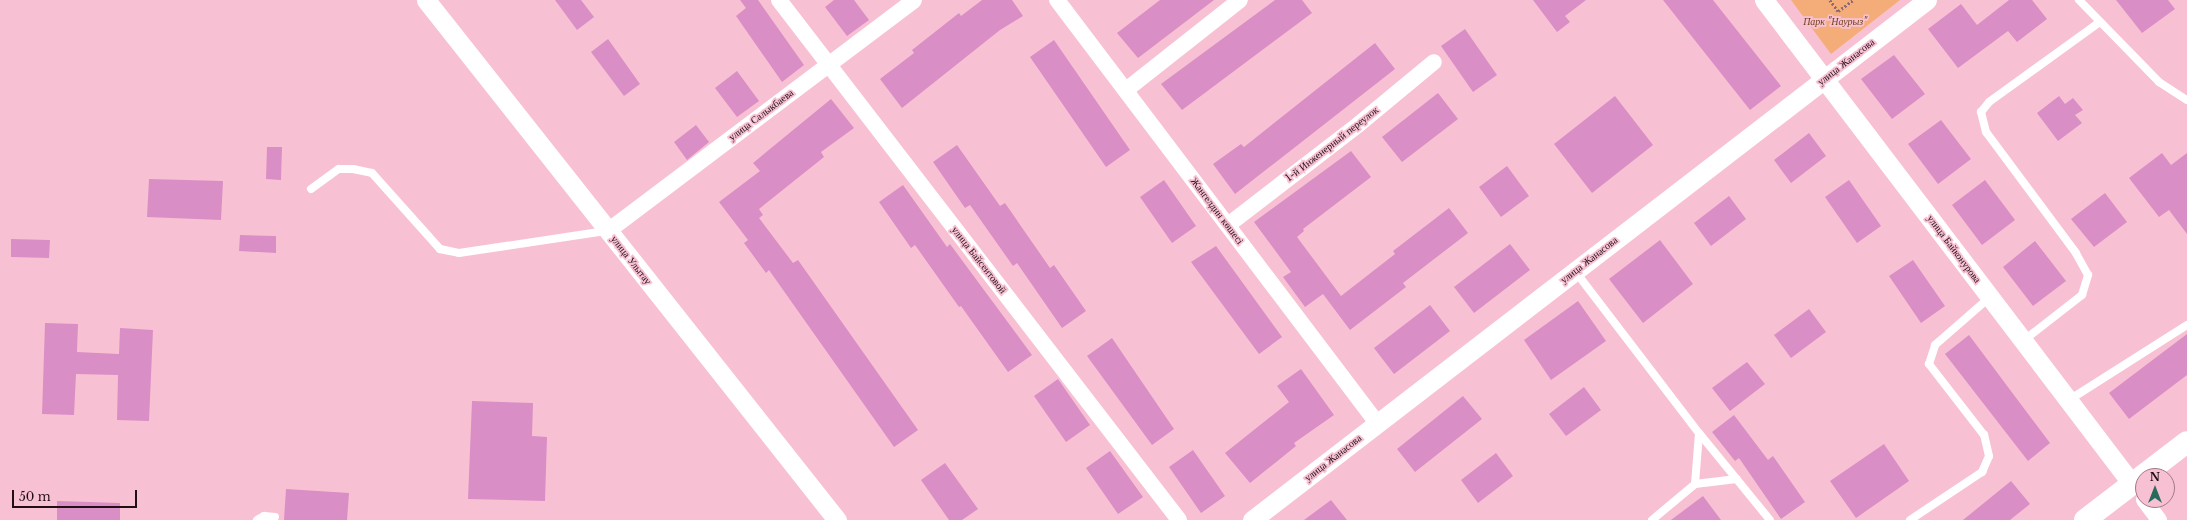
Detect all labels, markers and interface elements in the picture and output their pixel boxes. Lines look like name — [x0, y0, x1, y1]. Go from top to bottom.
park label: Парк "Наурыз" — [1803, 16, 1867, 28]
street label: улица Жанасова — [1815, 36, 1877, 88]
street label: улица Салыкбаева — [726, 87, 796, 143]
street label: 1-й Инженерный переулок — [1283, 104, 1381, 184]
street label: Жангелдин көшесі — [1188, 175, 1246, 247]
street label: улица Байконурова — [1925, 213, 1983, 285]
street label: улица Байсеитовой — [949, 224, 1009, 296]
street label: улица Улытау — [608, 233, 654, 287]
street label: улица Жанасова — [1558, 234, 1620, 286]
street label: улица Жанасова — [1302, 432, 1364, 484]
north arrow — [2135, 468, 2175, 508]
text: N — [2150, 470, 2160, 484]
scale bar — [14, 482, 139, 508]
text: 50 m — [19, 489, 51, 504]

